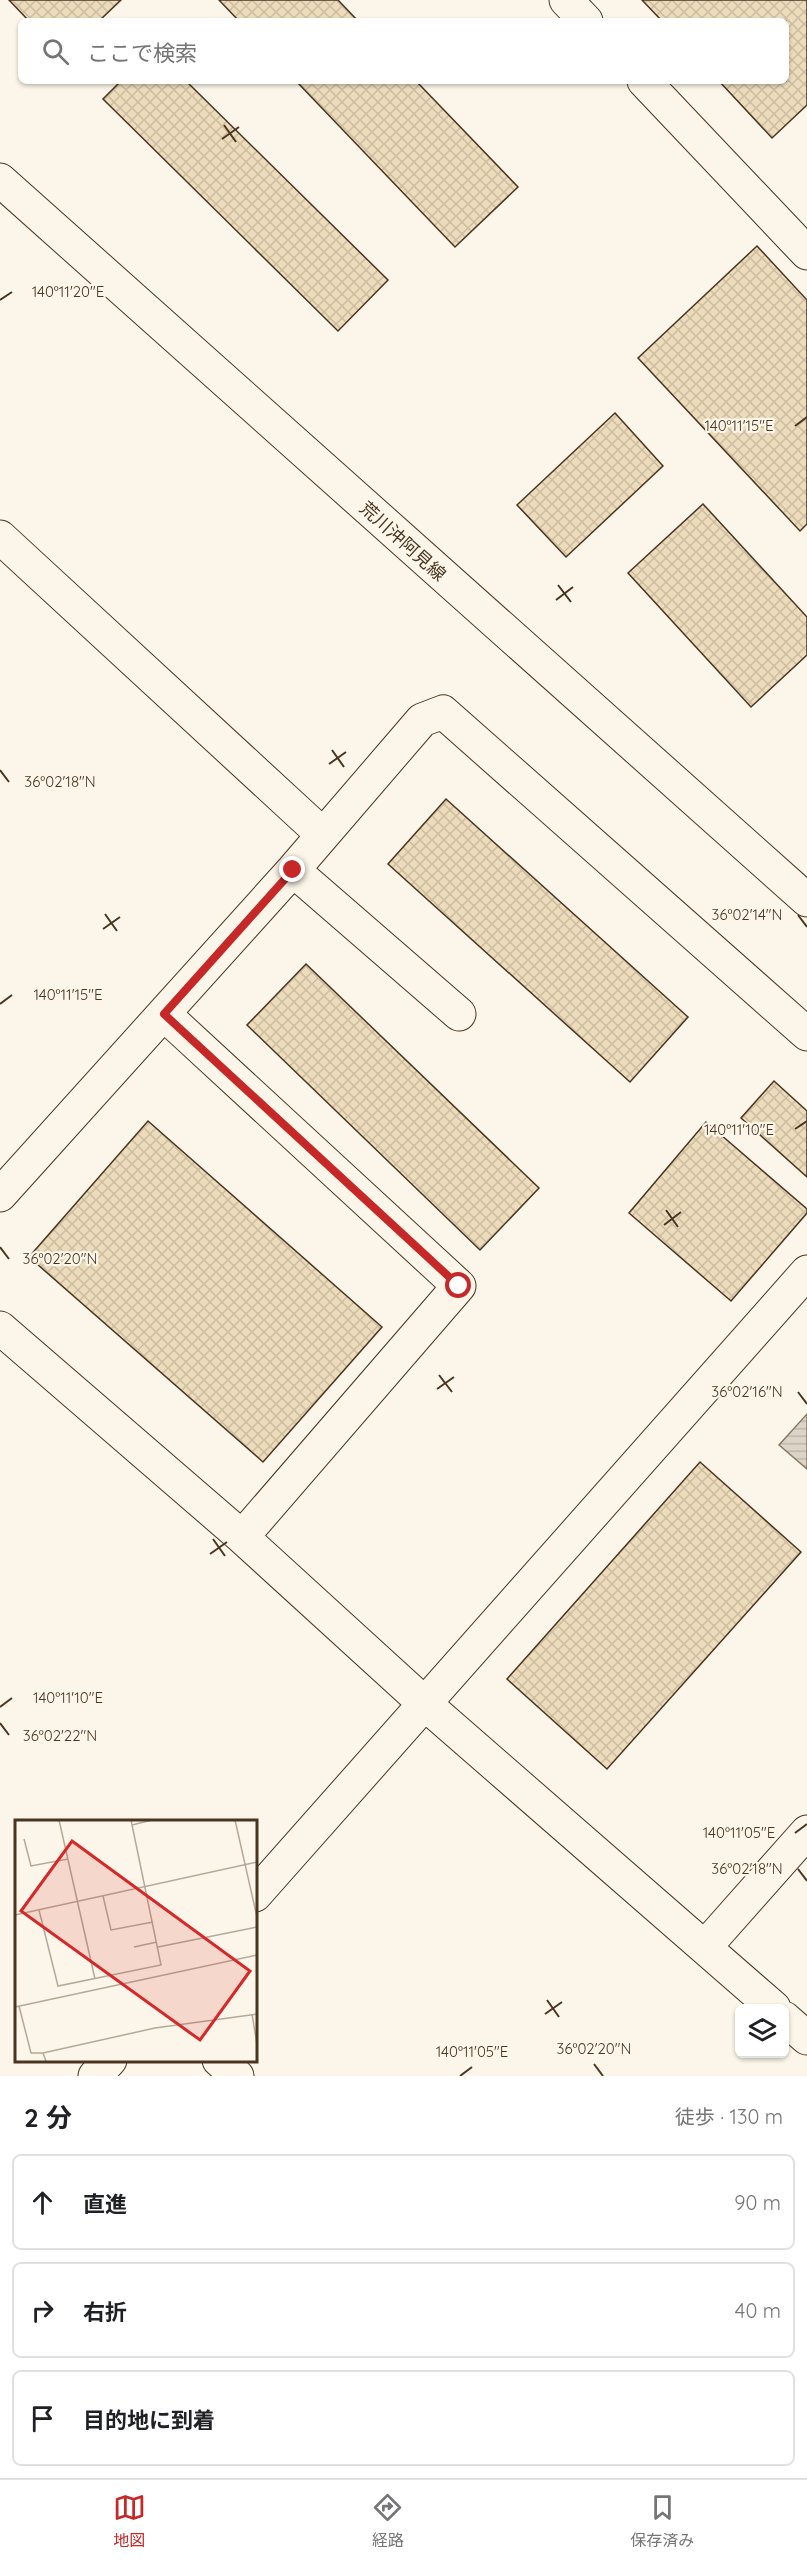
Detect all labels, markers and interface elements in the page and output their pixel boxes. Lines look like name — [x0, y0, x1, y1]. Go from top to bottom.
search box — [18, 18, 789, 84]
icon: search — [39, 35, 72, 68]
text: ここで検索 — [87, 39, 197, 67]
text: 140°11'20"E — [32, 282, 104, 301]
text: 140°11'15"E — [704, 416, 774, 435]
street label: 荒川沖阿見線 — [355, 496, 451, 586]
text: 36°02'18"N — [24, 772, 96, 791]
route end — [279, 856, 305, 882]
text: 36°02'14"N — [712, 905, 782, 924]
text: 140°11'15"E — [33, 985, 103, 1004]
text: 140°11'10"E — [704, 1120, 774, 1139]
text: 36°02'20"N — [23, 1249, 97, 1268]
route start — [445, 1272, 471, 1298]
text: 36°02'16"N — [711, 1382, 783, 1401]
text: 140°11'10"E — [33, 1688, 103, 1707]
text: 36°02'22"N — [23, 1726, 97, 1745]
inset map — [15, 1820, 256, 2061]
text: 140°11'05"E — [703, 1823, 775, 1842]
text: 36°02'18"N — [711, 1859, 783, 1878]
map controls — [735, 2004, 789, 2058]
button: layers — [735, 2004, 789, 2058]
text: 36°02'20"N — [557, 2039, 631, 2058]
text: 140°11'05"E — [436, 2042, 508, 2061]
text: 2 分 — [24, 2101, 72, 2134]
text: 徒歩 · 130 m — [675, 2104, 783, 2129]
icon: ahead — [26, 2186, 59, 2219]
text: 直進 — [83, 2190, 127, 2218]
text: 90 m — [734, 2190, 781, 2215]
icon: right — [26, 2294, 59, 2327]
text: 右折 — [83, 2298, 127, 2326]
text: 40 m — [735, 2298, 781, 2323]
icon: arrive — [26, 2402, 59, 2435]
text: 目的地に到着 — [83, 2406, 215, 2434]
tab: 地図 — [113, 2491, 146, 2551]
tab: 経路 — [371, 2491, 404, 2551]
tab: 保存済み — [630, 2491, 694, 2551]

